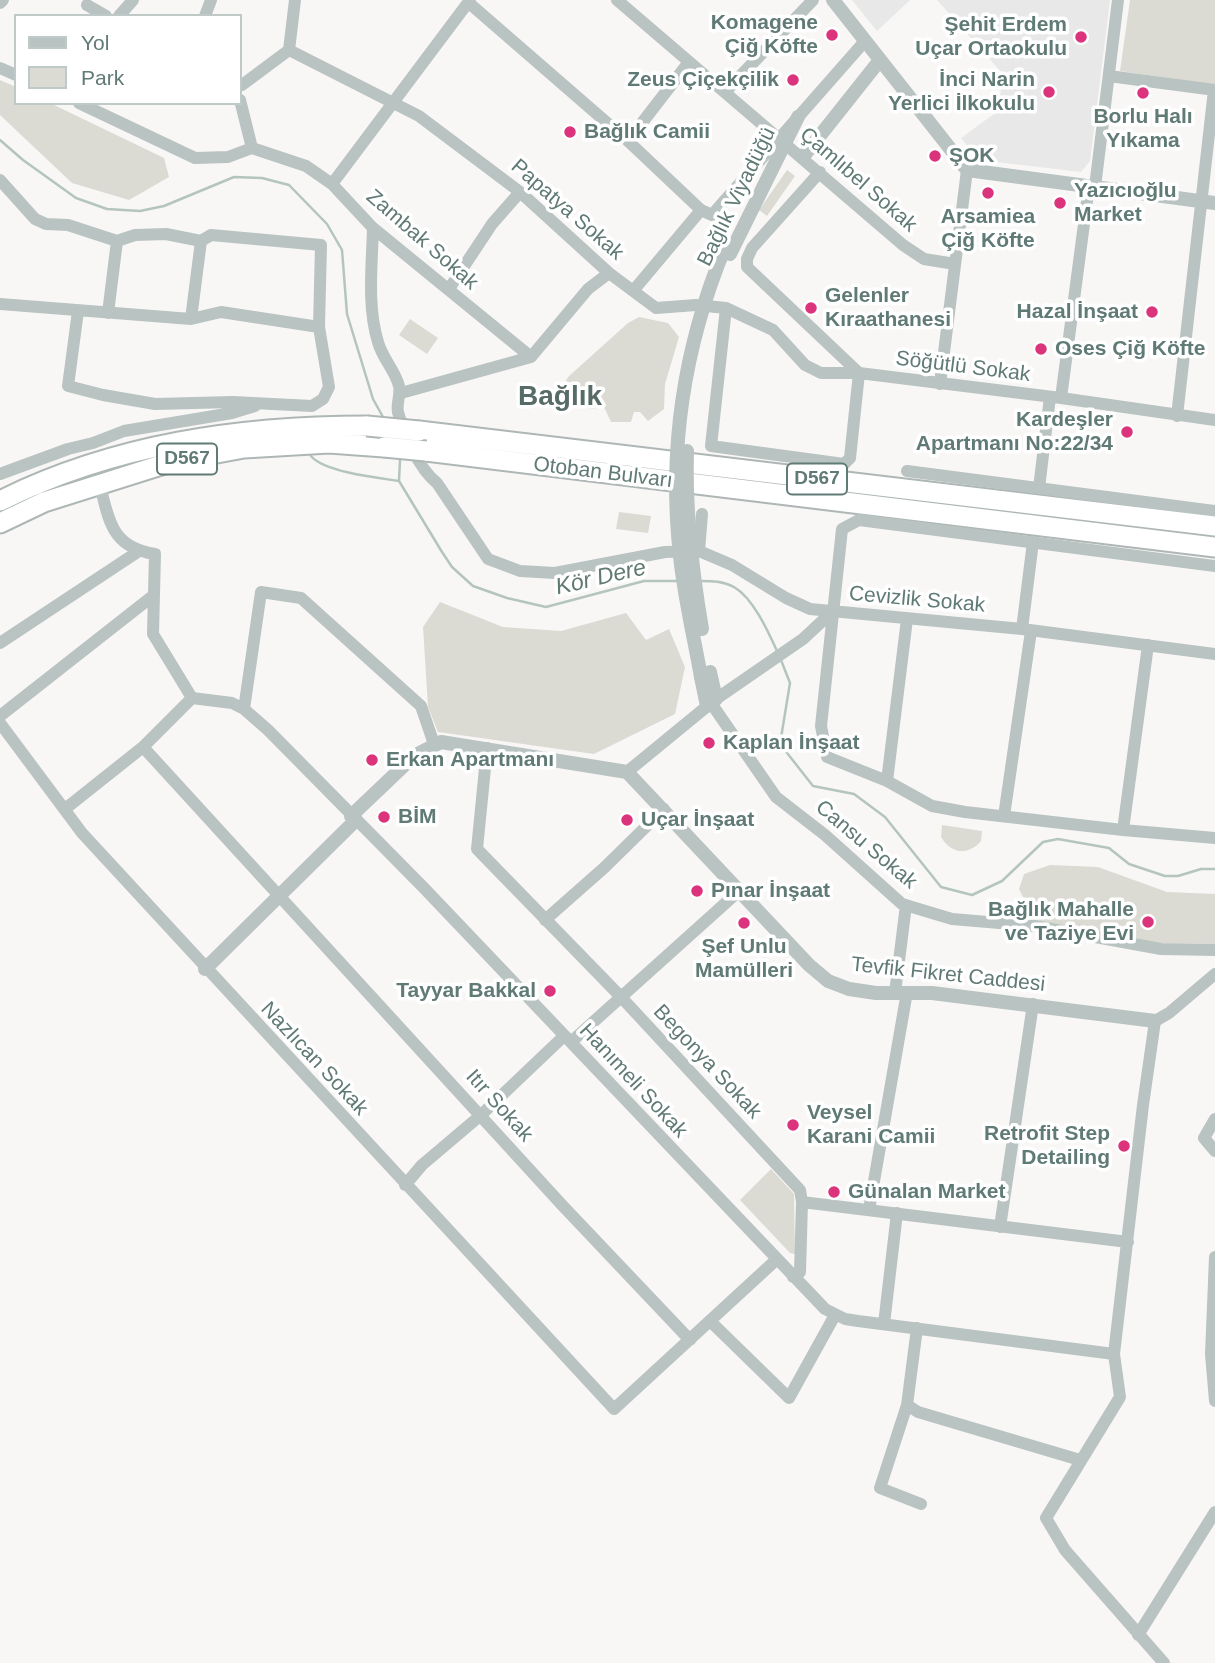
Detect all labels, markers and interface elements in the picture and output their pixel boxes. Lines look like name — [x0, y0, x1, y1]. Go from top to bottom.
place label: Komagene Çiğ Köfte — [711, 10, 818, 60]
place label: Şehit Erdem Uçar Ortaokulu — [915, 12, 1067, 62]
legend — [14, 14, 242, 105]
marker: Komagene Çiğ Köfte — [824, 27, 840, 43]
marker: Şehit Erdem Uçar Ortaokulu — [1073, 29, 1089, 45]
text: Yol — [81, 31, 109, 54]
text: Park — [81, 66, 124, 89]
place label: Zeus Çiçekçilik — [627, 67, 779, 93]
place label: İnci Narin Yerlici İlkokulu — [888, 67, 1035, 117]
marker: Zeus Çiçekçilik — [785, 72, 801, 88]
marker: İnci Narin Yerlici İlkokulu — [1041, 84, 1057, 100]
marker: Borlu Halı Yıkama — [1135, 85, 1151, 101]
place label: Borlu Halı Yıkama — [1093, 104, 1193, 154]
place label: Bağlık Camii — [584, 119, 710, 145]
street label: Çamlıbel Sokak — [794, 122, 922, 238]
street label: Bağlık Viyadüğü — [692, 123, 782, 271]
marker: Bağlık Camii — [562, 124, 578, 140]
place label: ŞOK — [949, 143, 995, 169]
marker: ŞOK — [927, 148, 943, 164]
street label: Papatya Sokak — [505, 154, 629, 266]
place label: Yazıcıoğlu Market — [1074, 178, 1177, 228]
street label: Zambak Sokak — [361, 185, 483, 295]
marker: Arsamiea Çiğ Köfte — [980, 185, 996, 201]
marker: Yazıcıoğlu Market — [1052, 195, 1068, 211]
place label: Arsamiea Çiğ Köfte — [941, 204, 1035, 254]
place label: Gelenler Kıraathanesi — [825, 283, 951, 333]
place label: Hazal İnşaat — [1017, 299, 1138, 325]
marker: Gelenler Kıraathanesi — [803, 300, 819, 316]
marker: Hazal İnşaat — [1144, 304, 1160, 320]
place label: Oses Çiğ Köfte — [1055, 336, 1206, 362]
marker: Oses Çiğ Köfte — [1033, 341, 1049, 357]
street label: Söğütlü Sokak — [894, 346, 1032, 388]
district label: Bağlık — [518, 380, 602, 414]
place label: Kardeşler Apartmanı No:22/34 — [916, 407, 1113, 457]
marker: Kardeşler Apartmanı No:22/34 — [1119, 424, 1135, 440]
road number: D567 — [157, 444, 217, 474]
street label: Otoban Bulvarı — [532, 452, 674, 494]
road number: D567 — [787, 464, 847, 494]
water label: Kör Dere — [553, 554, 649, 602]
street label: Cevizlik Sokak — [848, 581, 986, 619]
place label: Kaplan İnşaat — [723, 730, 860, 756]
marker: Kaplan İnşaat — [701, 735, 717, 751]
place label: Erkan Apartmanı — [386, 747, 554, 773]
marker: Erkan Apartmanı — [364, 752, 380, 768]
street label: Cansu Sokak — [810, 795, 922, 895]
place label: BİM — [398, 804, 436, 830]
place label: Uçar İnşaat — [641, 807, 754, 833]
marker: BİM — [376, 809, 392, 825]
marker: Uçar İnşaat — [619, 812, 635, 828]
place label: Pınar İnşaat — [711, 878, 830, 904]
marker: Pınar İnşaat — [689, 883, 705, 899]
place label: Bağlık Mahalle ve Taziye Evi — [988, 897, 1134, 947]
marker: Bağlık Mahalle ve Taziye Evi — [1140, 914, 1156, 930]
marker: Şef Unlu Mamülleri — [736, 915, 752, 931]
place label: Şef Unlu Mamülleri — [695, 934, 793, 984]
street label: Tevfik Fikret Caddesi — [850, 952, 1046, 998]
place label: Tayyar Bakkal — [396, 978, 536, 1004]
marker: Tayyar Bakkal — [542, 983, 558, 999]
street label: Nazlıcan Sokak — [255, 997, 373, 1121]
street label: Begonya Sokak — [648, 1000, 766, 1124]
street label: Hanımeli Sokak — [574, 1019, 692, 1143]
street label: Itır Sokak — [460, 1065, 538, 1147]
place label: Veysel Karani Camii — [807, 1100, 935, 1150]
marker: Veysel Karani Camii — [785, 1117, 801, 1133]
place label: Retrofit Step Detailing — [984, 1121, 1110, 1171]
marker: Retrofit Step Detailing — [1116, 1138, 1132, 1154]
place label: Günalan Market — [848, 1179, 1006, 1205]
marker: Günalan Market — [826, 1184, 842, 1200]

